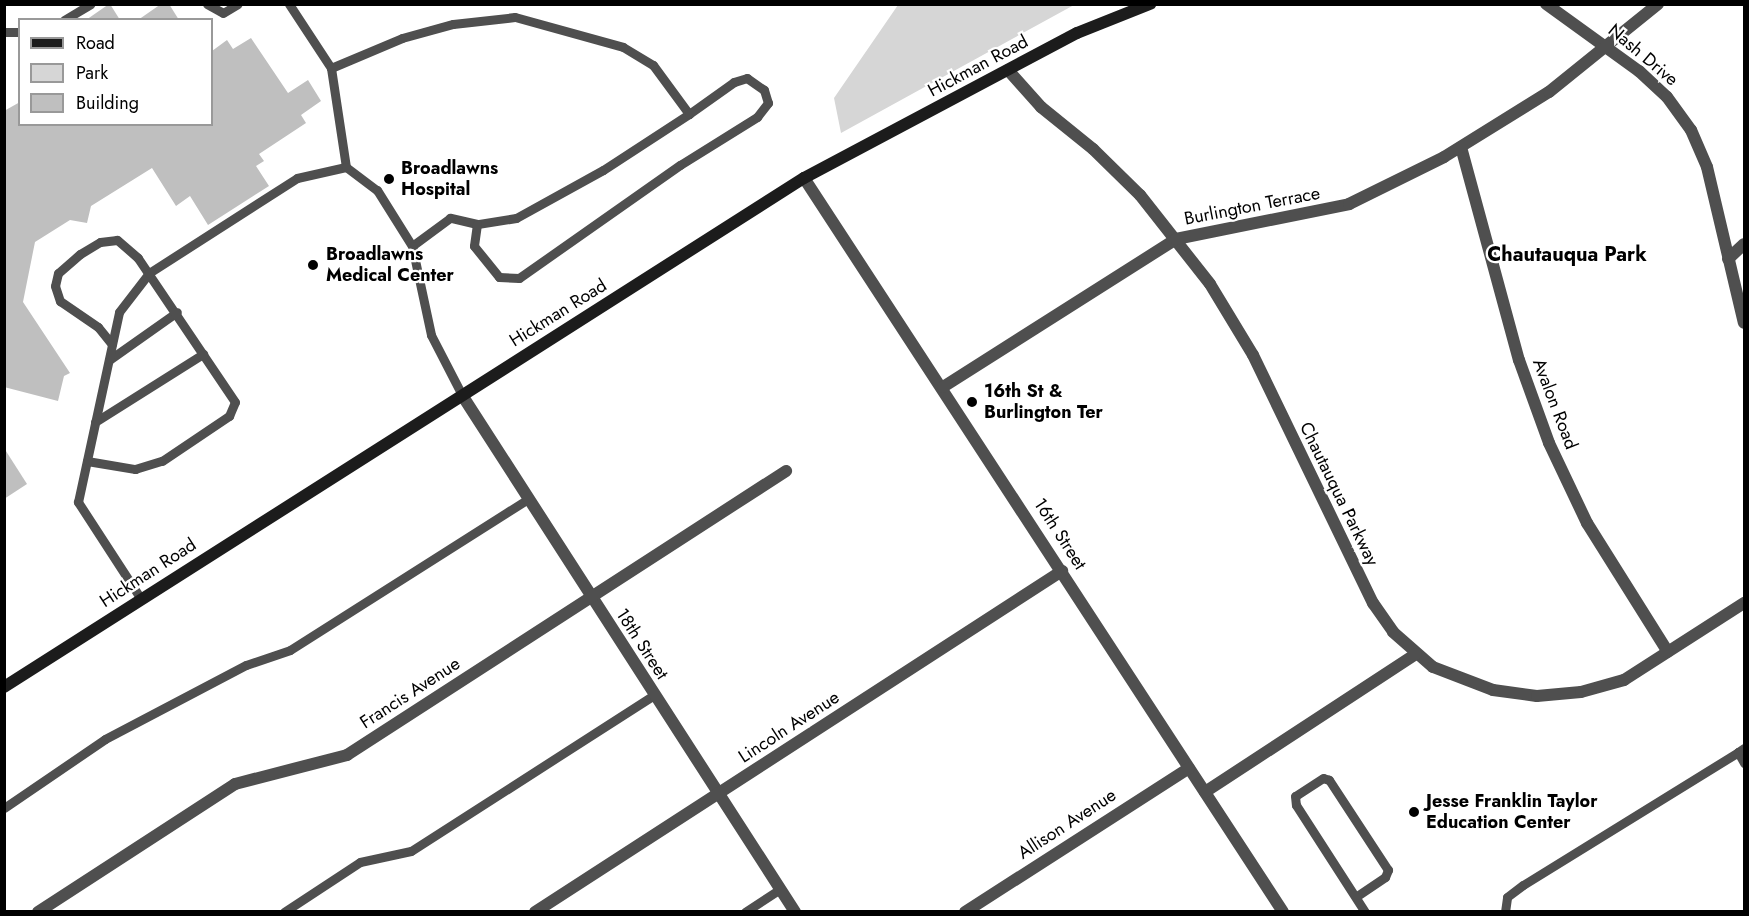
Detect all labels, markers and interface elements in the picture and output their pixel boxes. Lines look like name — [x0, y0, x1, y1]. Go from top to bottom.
legend — [18, 18, 213, 126]
street label: Nash Drive — [1604, 19, 1682, 91]
text: Road — [76, 30, 115, 56]
street label: Hickman Road — [924, 31, 1032, 101]
text: Park — [76, 60, 108, 86]
text: Building — [76, 90, 139, 116]
place label: Broadlawns Hospital — [401, 158, 498, 201]
marker: Broadlawns Hospital — [382, 172, 396, 186]
street label: Burlington Terrace — [1182, 182, 1322, 230]
district label: Chautauqua Park — [1487, 242, 1647, 266]
place label: Broadlawns Medical Center — [326, 244, 454, 286]
marker: Broadlawns Medical Center — [304, 256, 322, 274]
street label: Hickman Road — [505, 275, 611, 351]
street label: Avalon Road — [1528, 356, 1582, 452]
place label: 16th St & Burlington Ter — [984, 381, 1103, 424]
marker: 16th St & Burlington Ter — [965, 395, 979, 409]
street label: Chautauqua Parkway — [1295, 419, 1383, 569]
street label: 16th Street — [1029, 494, 1091, 574]
street label: Hickman Road — [96, 534, 200, 612]
street label: 18th Street — [611, 605, 673, 683]
street label: Francis Avenue — [356, 653, 464, 733]
street label: Lincoln Avenue — [735, 686, 843, 768]
street label: Allison Avenue — [1014, 784, 1120, 864]
place label: Jesse Franklin Taylor Education Center — [1426, 791, 1598, 834]
marker: Jesse Franklin Taylor Education Center — [1407, 805, 1421, 819]

